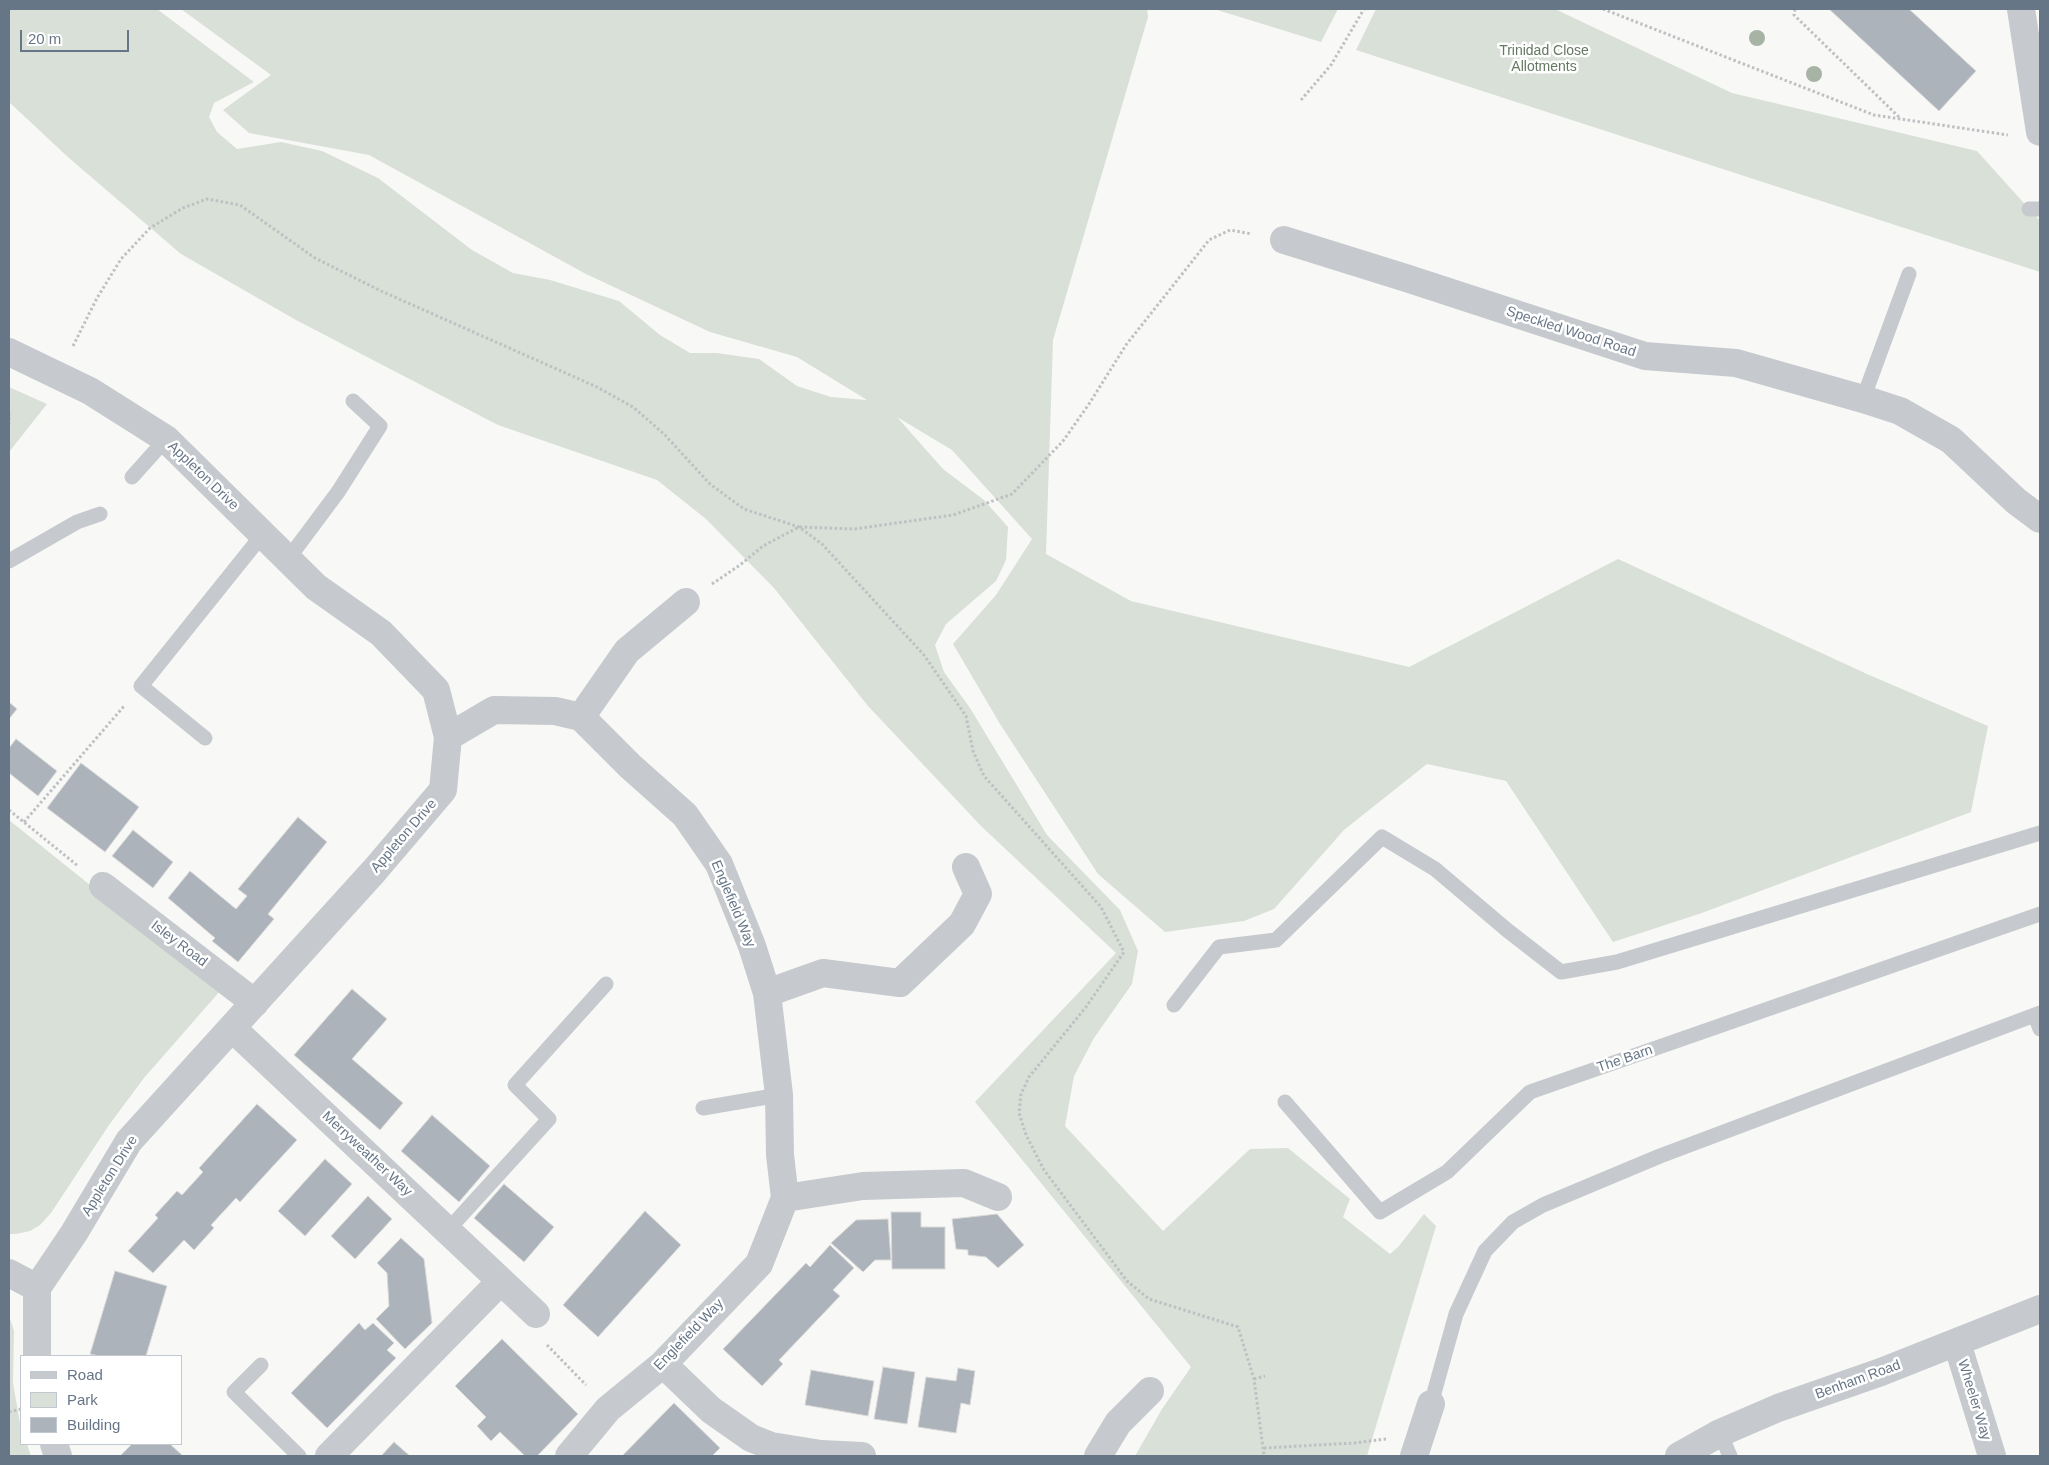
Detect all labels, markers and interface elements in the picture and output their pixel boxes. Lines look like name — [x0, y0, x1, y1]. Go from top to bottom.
scale bar — [22, 20, 131, 52]
text: 20 m — [28, 30, 61, 47]
park label: Trinidad Close Allotments — [1499, 43, 1589, 75]
street label: Speckled Wood Road — [1504, 303, 1638, 361]
street label: Appleton Drive — [164, 438, 242, 514]
street label: Appleton Drive — [368, 796, 440, 876]
street label: Englefield Way — [707, 858, 759, 950]
street label: Isley Road — [148, 917, 210, 971]
street label: The Barn — [1595, 1042, 1655, 1076]
street label: Merryweather Way — [319, 1108, 415, 1200]
street label: Appleton Drive — [79, 1133, 141, 1219]
street label: Englefield Way — [651, 1296, 727, 1374]
legend — [20, 1355, 182, 1445]
street label: Benham Road — [1813, 1357, 1903, 1403]
street label: Wheeler Way — [1954, 1358, 1994, 1442]
text: Road — [67, 1366, 103, 1383]
text: Park — [67, 1391, 98, 1408]
text: Building — [67, 1416, 120, 1433]

